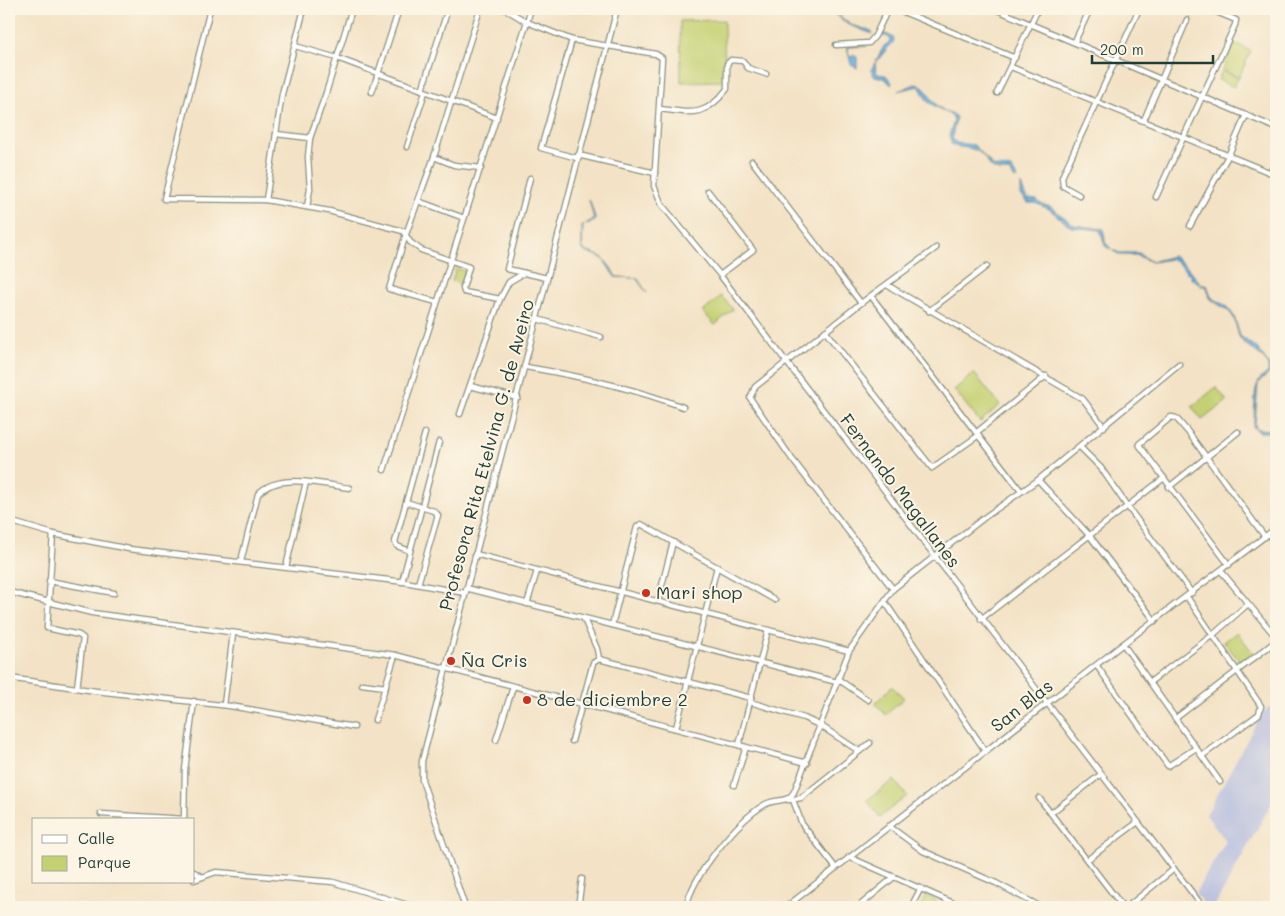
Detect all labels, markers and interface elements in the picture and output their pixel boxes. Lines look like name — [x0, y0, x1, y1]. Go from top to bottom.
scale bar — [1092, 32, 1214, 64]
text: 200 m — [1100, 39, 1144, 59]
street label: Profesora Rita Etelvina G. de Aveiro — [433, 296, 539, 613]
street label: Fernando Magallanes — [835, 409, 967, 572]
place label: Mari shop — [656, 580, 743, 604]
marker: Mari shop — [640, 587, 652, 599]
place label: Ña Cris — [461, 648, 527, 672]
marker: Ña Cris — [445, 655, 457, 667]
street label: San Blas — [985, 673, 1057, 737]
place label: 8 de diciembre 2 — [537, 687, 688, 711]
marker: 8 de diciembre 2 — [521, 694, 533, 706]
legend — [32, 818, 195, 884]
text: Calle — [78, 828, 115, 848]
text: Parque — [78, 852, 131, 872]

